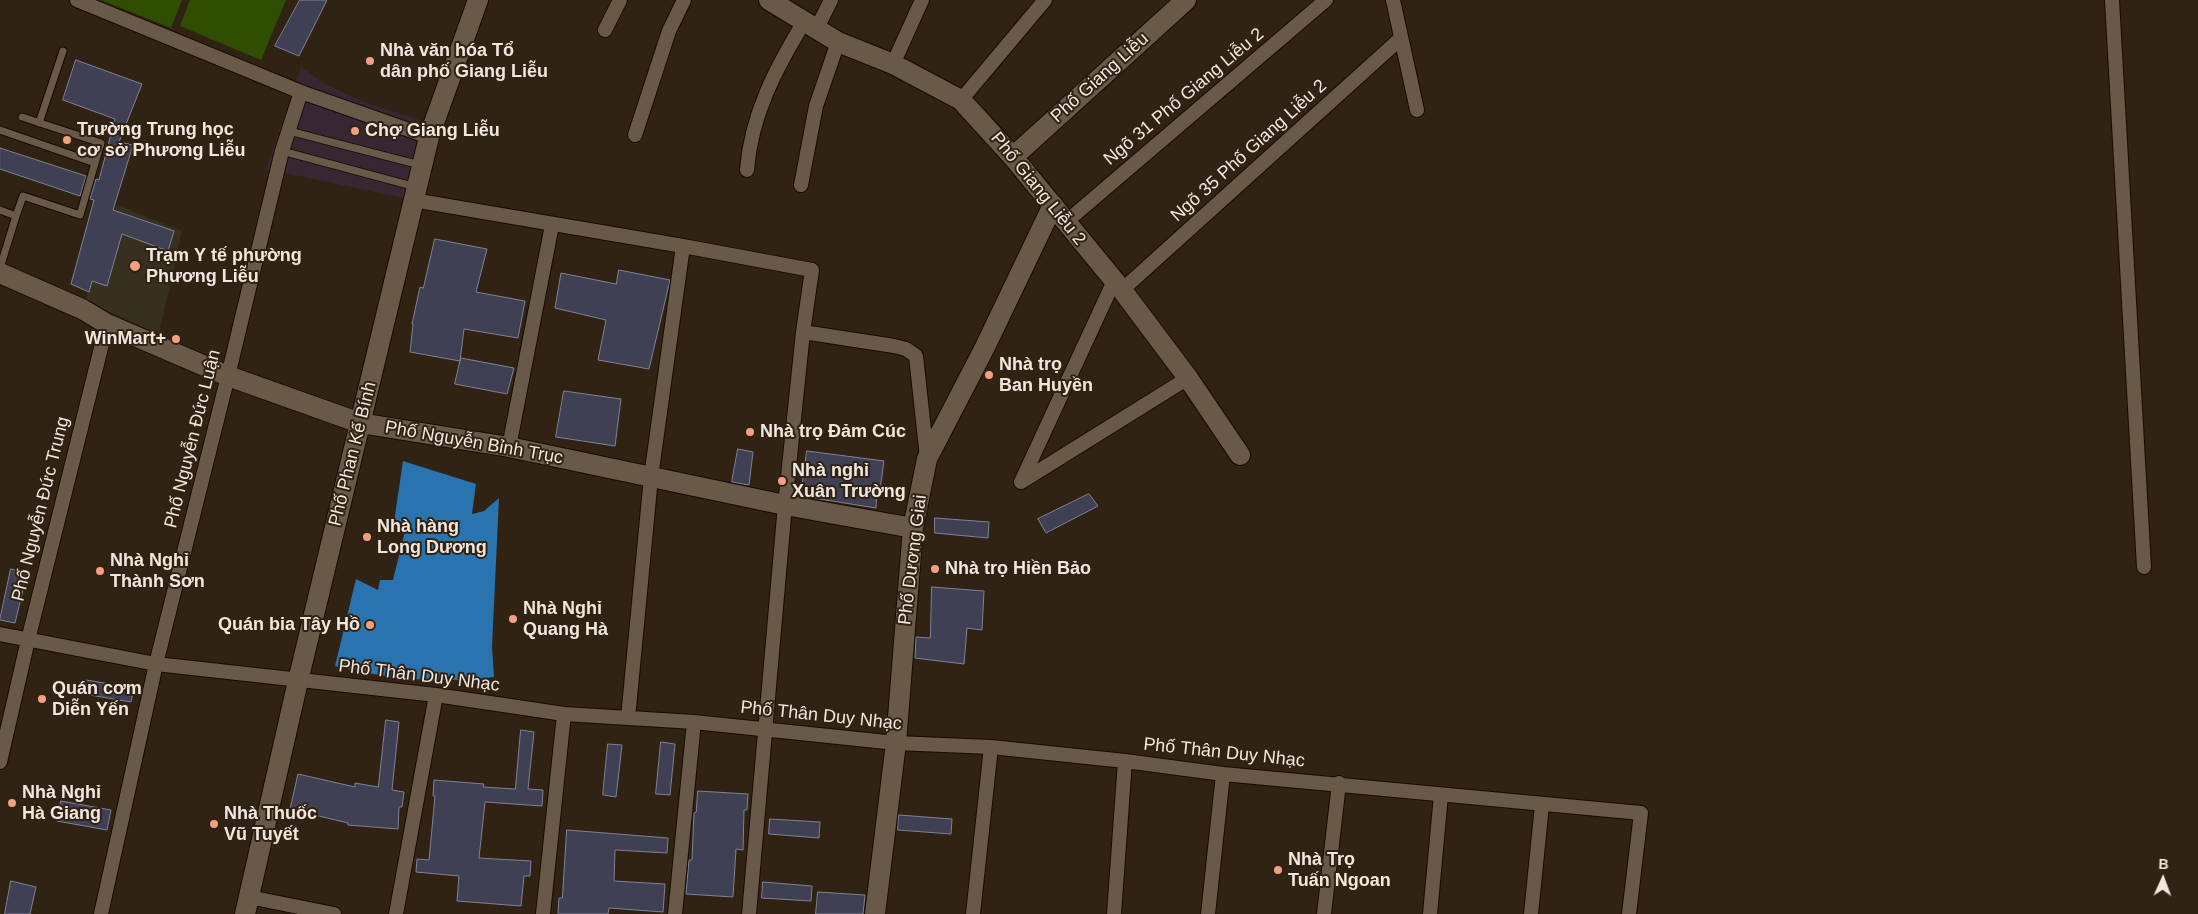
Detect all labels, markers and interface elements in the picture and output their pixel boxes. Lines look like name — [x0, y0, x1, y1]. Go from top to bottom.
street label: Ngõ 31 Phố Giang Liễu 2 — [1100, 24, 1268, 170]
street label: Phố Giang Liễu — [1047, 28, 1153, 128]
place label: Nhà văn hóa Tổ dân phố Giang Liễu — [380, 40, 548, 82]
marker: Nhà văn hóa Tổ dân phố Giang Liễu — [364, 55, 376, 67]
street label: Ngõ 35 Phố Giang Liễu 2 — [1167, 75, 1331, 227]
place label: Trường Trung học cơ sở Phương Liễu — [77, 119, 245, 162]
place label: Chợ Giang Liễu — [365, 120, 500, 142]
marker: Chợ Giang Liễu — [349, 125, 361, 137]
street label: Phố Giang Liễu 2 — [986, 128, 1090, 250]
marker: Trường Trung học cơ sở Phương Liễu — [61, 134, 73, 146]
place label: Trạm Y tế phường Phương Liễu — [146, 245, 302, 288]
marker: Trạm Y tế phường Phương Liễu — [128, 259, 142, 273]
place label: WinMart+ — [85, 328, 166, 350]
marker: WinMart+ — [170, 333, 182, 345]
street label: Phố Nguyễn Đức Luận — [160, 348, 226, 530]
place label: Nhà trọ Ban Huyền — [999, 354, 1093, 396]
marker: Nhà trọ Ban Huyền — [983, 369, 995, 381]
street label: Phố Phan Kế Bính — [325, 380, 381, 528]
street label: Phố Nguyễn Đức Trung — [8, 414, 74, 604]
street label: Phố Nguyễn Bỉnh Trục — [383, 417, 565, 469]
place label: Nhà trọ Đảm Cúc — [760, 421, 906, 443]
marker: Nhà trọ Đảm Cúc — [744, 426, 756, 438]
place label: Nhà nghỉ Xuân Trường — [792, 460, 906, 502]
marker: Nhà nghỉ Xuân Trường — [776, 475, 788, 487]
street label: Phố Dương Giai — [894, 494, 932, 626]
place label: Nhà hàng Long Dương — [377, 516, 487, 558]
marker: Nhà hàng Long Dương — [361, 531, 373, 543]
place label: Nhà Nghỉ Thành Sơn — [110, 550, 205, 592]
place label: Nhà trọ Hiền Bảo — [945, 558, 1091, 580]
marker: Nhà trọ Hiền Bảo — [929, 563, 941, 575]
marker: Nhà Nghỉ Thành Sơn — [94, 565, 106, 577]
place label: Nhà Nghỉ Quang Hà — [523, 598, 608, 640]
marker: Nhà Nghỉ Quang Hà — [507, 613, 519, 625]
place label: Quán bia Tây Hồ — [218, 614, 360, 636]
marker: Quán bia Tây Hồ — [364, 619, 376, 631]
street label: Phố Thân Duy Nhạc — [337, 655, 501, 697]
place label: Quán cơm Diễn Yến — [52, 678, 142, 721]
marker: Quán cơm Diễn Yến — [36, 693, 48, 705]
street label: Phố Thân Duy Nhạc — [739, 697, 903, 735]
street label: Phố Thân Duy Nhạc — [1142, 734, 1306, 772]
place label: Nhà Nghỉ Hà Giang — [22, 782, 101, 824]
marker: Nhà Nghỉ Hà Giang — [6, 797, 18, 809]
place label: Nhà Thuốc Vũ Tuyết — [224, 803, 317, 846]
marker: Nhà Thuốc Vũ Tuyết — [208, 818, 220, 830]
place label: Nhà Trọ Tuấn Ngoan — [1288, 849, 1391, 892]
north arrow — [2138, 854, 2188, 904]
text: B — [2158, 856, 2169, 872]
marker: Nhà Trọ Tuấn Ngoan — [1272, 864, 1284, 876]

